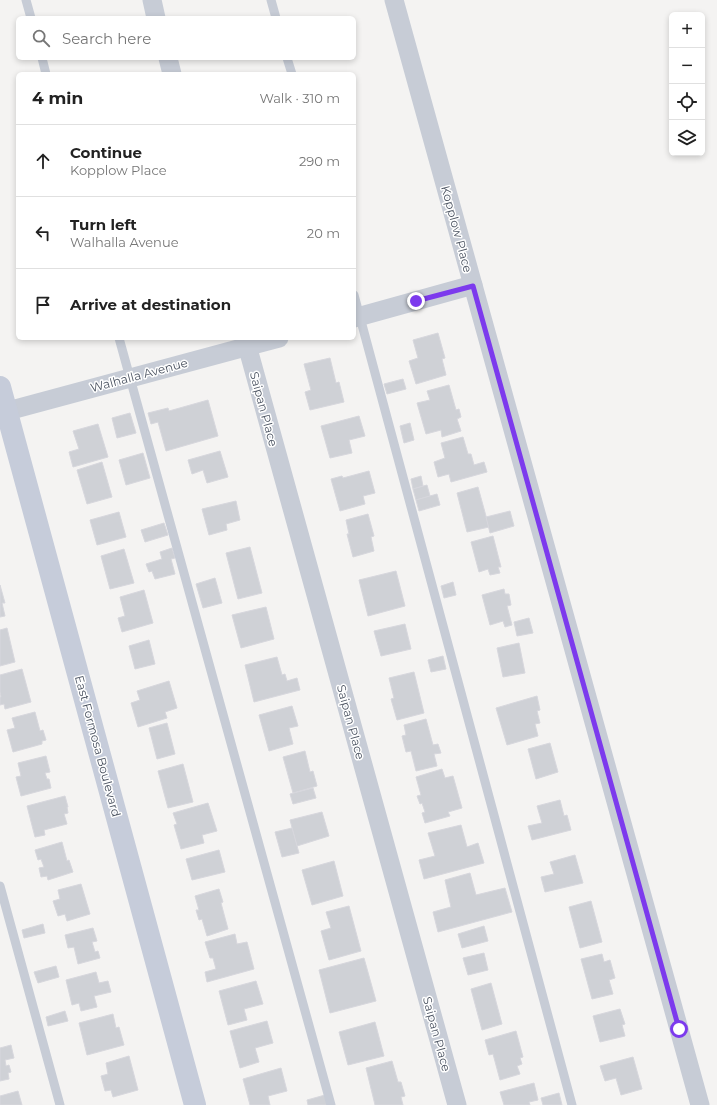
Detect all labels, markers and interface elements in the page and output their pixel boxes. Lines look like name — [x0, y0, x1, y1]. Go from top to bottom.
map controls — [669, 12, 705, 156]
button: + — [669, 12, 705, 48]
search box — [16, 16, 356, 60]
icon: search — [30, 27, 52, 49]
text: Search here — [62, 29, 151, 48]
button: − — [669, 48, 705, 84]
button: locate — [669, 84, 705, 120]
text: 4 min — [32, 88, 83, 108]
text: Walk · 310 m — [259, 90, 340, 106]
button: layers — [669, 120, 705, 156]
text: Continue — [70, 143, 142, 162]
icon: ahead — [32, 150, 54, 172]
text: 290 m — [299, 153, 340, 169]
text: Kopplow Place — [70, 162, 167, 178]
street label: Kopplow Place — [438, 184, 476, 274]
text: Turn left — [70, 215, 137, 234]
icon: left — [32, 222, 54, 244]
text: 20 m — [307, 225, 340, 241]
text: Walhalla Avenue — [70, 234, 178, 250]
route end — [407, 292, 425, 310]
icon: arrive — [32, 294, 54, 316]
text: Arrive at destination — [70, 295, 231, 314]
street label: Walhalla Avenue — [89, 355, 189, 395]
street label: Saipan Place — [247, 370, 281, 448]
street label: East Formosa Boulevard — [72, 674, 124, 818]
street label: Saipan Place — [334, 683, 368, 761]
street label: Saipan Place — [420, 995, 454, 1073]
route start — [670, 1020, 688, 1038]

